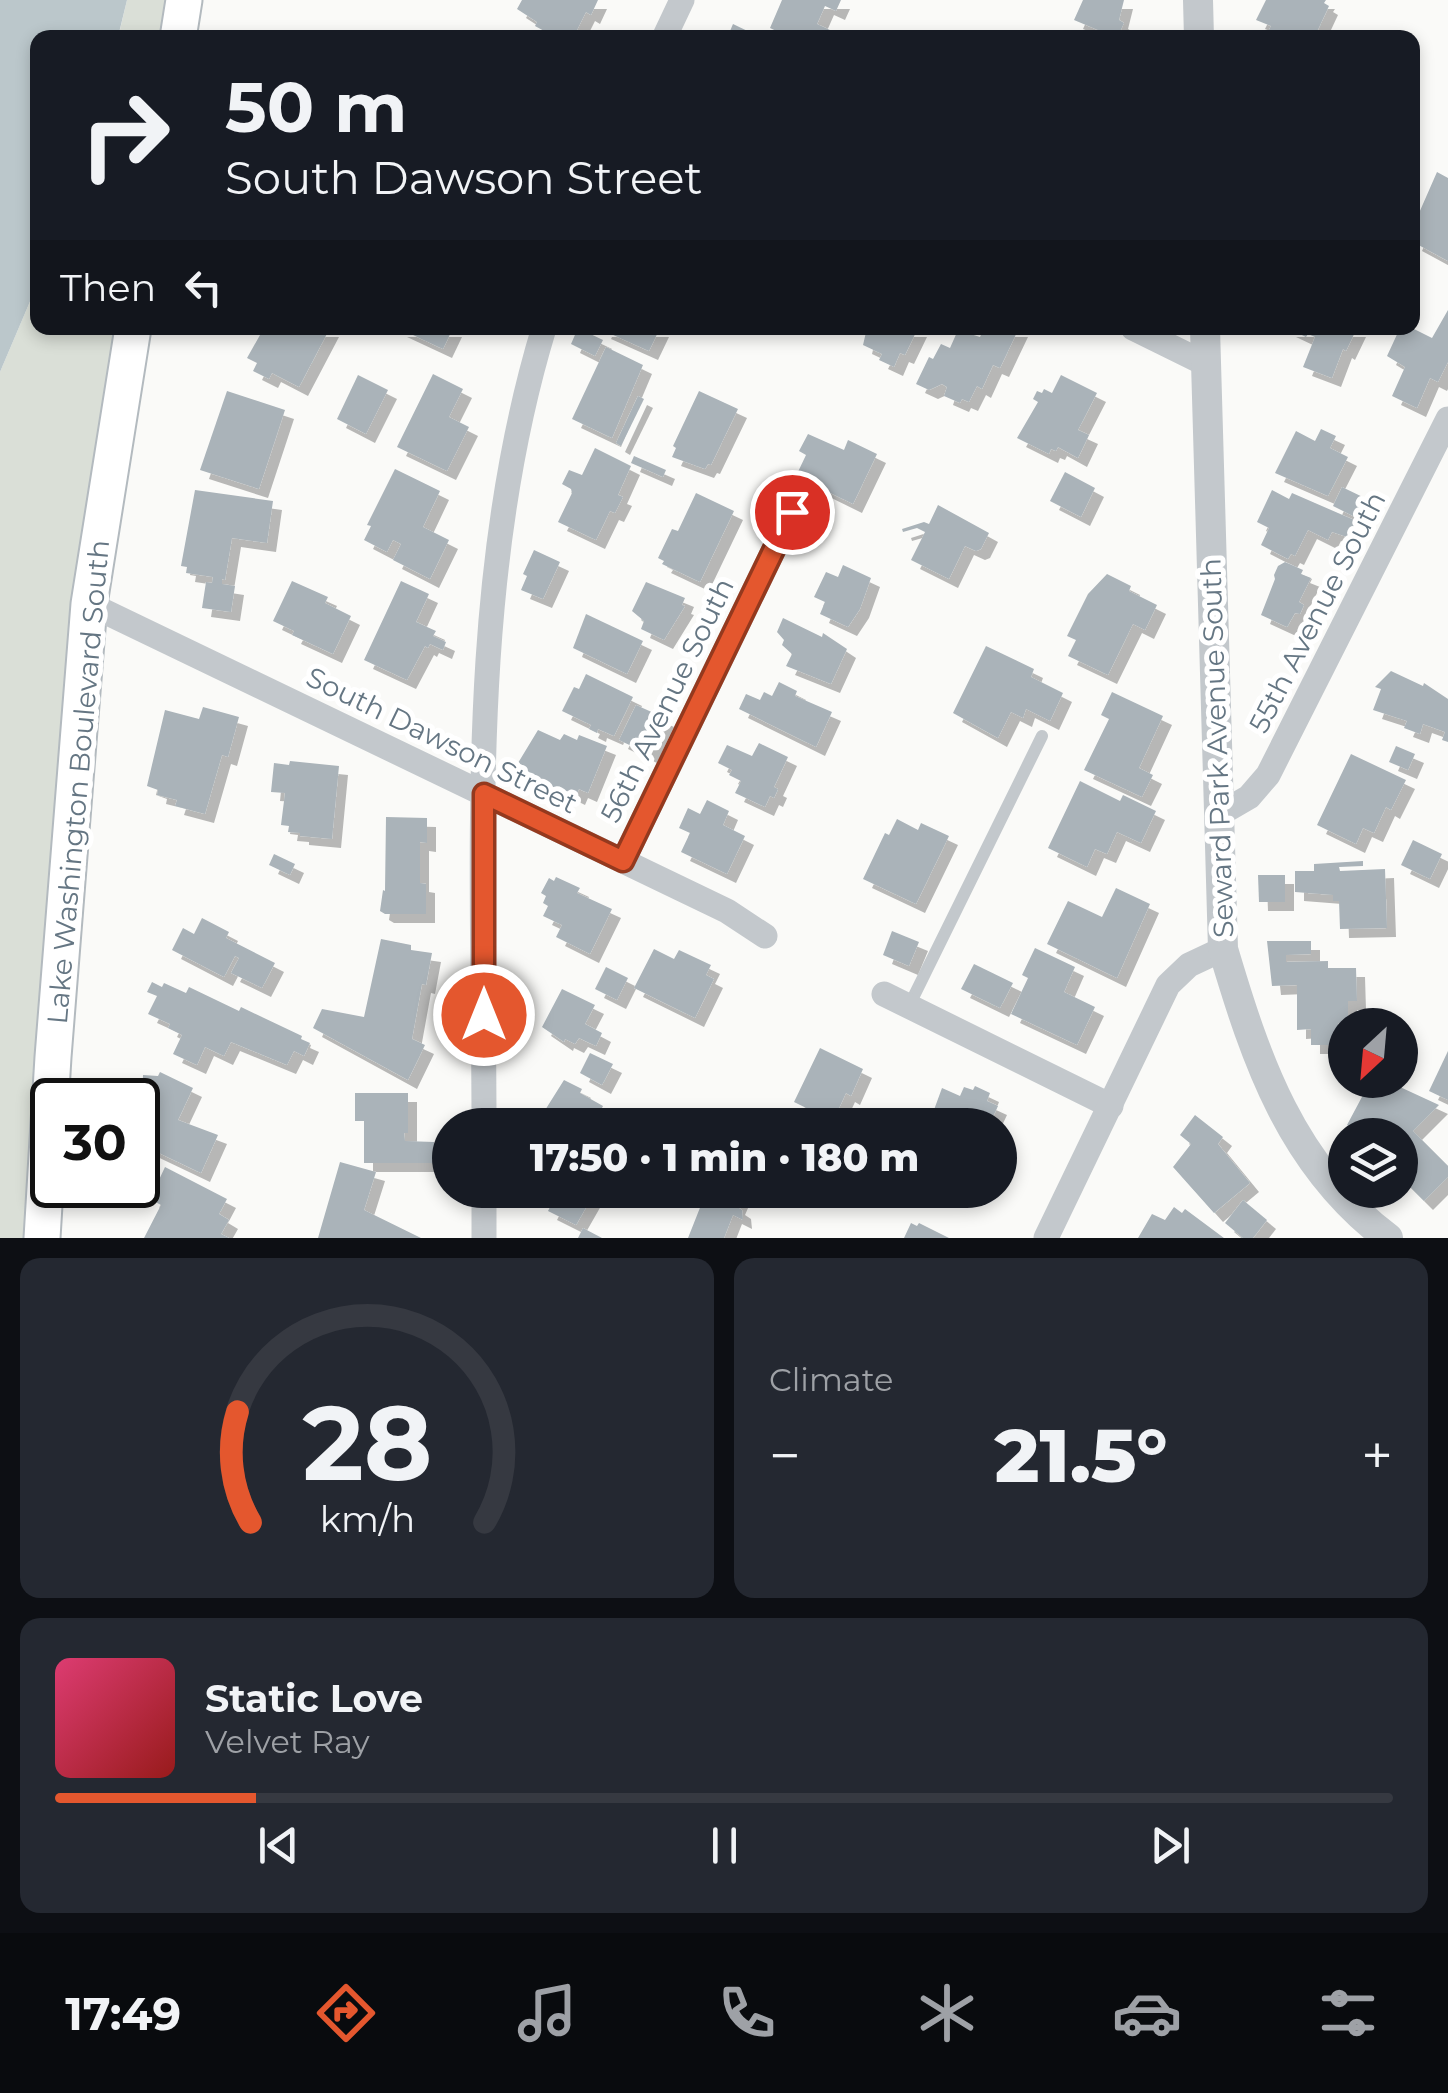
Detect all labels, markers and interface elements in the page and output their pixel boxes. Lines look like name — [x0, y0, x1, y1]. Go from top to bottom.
text: 50 m — [225, 64, 407, 150]
icon: right — [60, 70, 190, 200]
text: South Dawson Street — [225, 150, 703, 205]
icon: left — [176, 260, 231, 315]
text: Then — [60, 264, 156, 311]
pin — [750, 470, 835, 555]
icon: arrive — [765, 485, 820, 540]
street label: 55th Avenue South — [1241, 486, 1393, 738]
street label: Lake Washington Boulevard South — [40, 538, 116, 1026]
street label: Seward Park Avenue South — [1193, 558, 1241, 938]
street label: 56th Avenue South — [593, 572, 741, 828]
street label: South Dawson Street — [301, 660, 583, 820]
position arrow — [432, 963, 536, 1067]
north arrow — [1328, 1008, 1418, 1098]
map controls — [1328, 1008, 1418, 1208]
speed limit sign: 30 — [30, 1078, 160, 1208]
button: layers — [1328, 1118, 1418, 1208]
text: 17:50 · 1 min · 180 m — [530, 1134, 919, 1181]
text: Climate — [769, 1360, 893, 1399]
text: 28 — [302, 1379, 432, 1506]
text: 21.5° — [994, 1409, 1168, 1501]
text: − — [769, 1422, 801, 1489]
text: + — [1361, 1422, 1393, 1489]
text: km/h — [319, 1497, 415, 1541]
text: Static Love — [205, 1675, 423, 1722]
text: Velvet Ray — [205, 1722, 370, 1761]
icon: previous — [251, 1818, 306, 1873]
icon: pause — [697, 1818, 752, 1873]
icon: next — [1143, 1818, 1198, 1873]
icon: directions — [311, 1978, 381, 2048]
icon: music — [512, 1978, 582, 2048]
icon: phone — [712, 1978, 782, 2048]
icon: climate — [912, 1978, 982, 2048]
icon: car — [1112, 1978, 1182, 2048]
icon: filters — [1313, 1978, 1383, 2048]
text: 17:49 — [65, 1986, 181, 2041]

